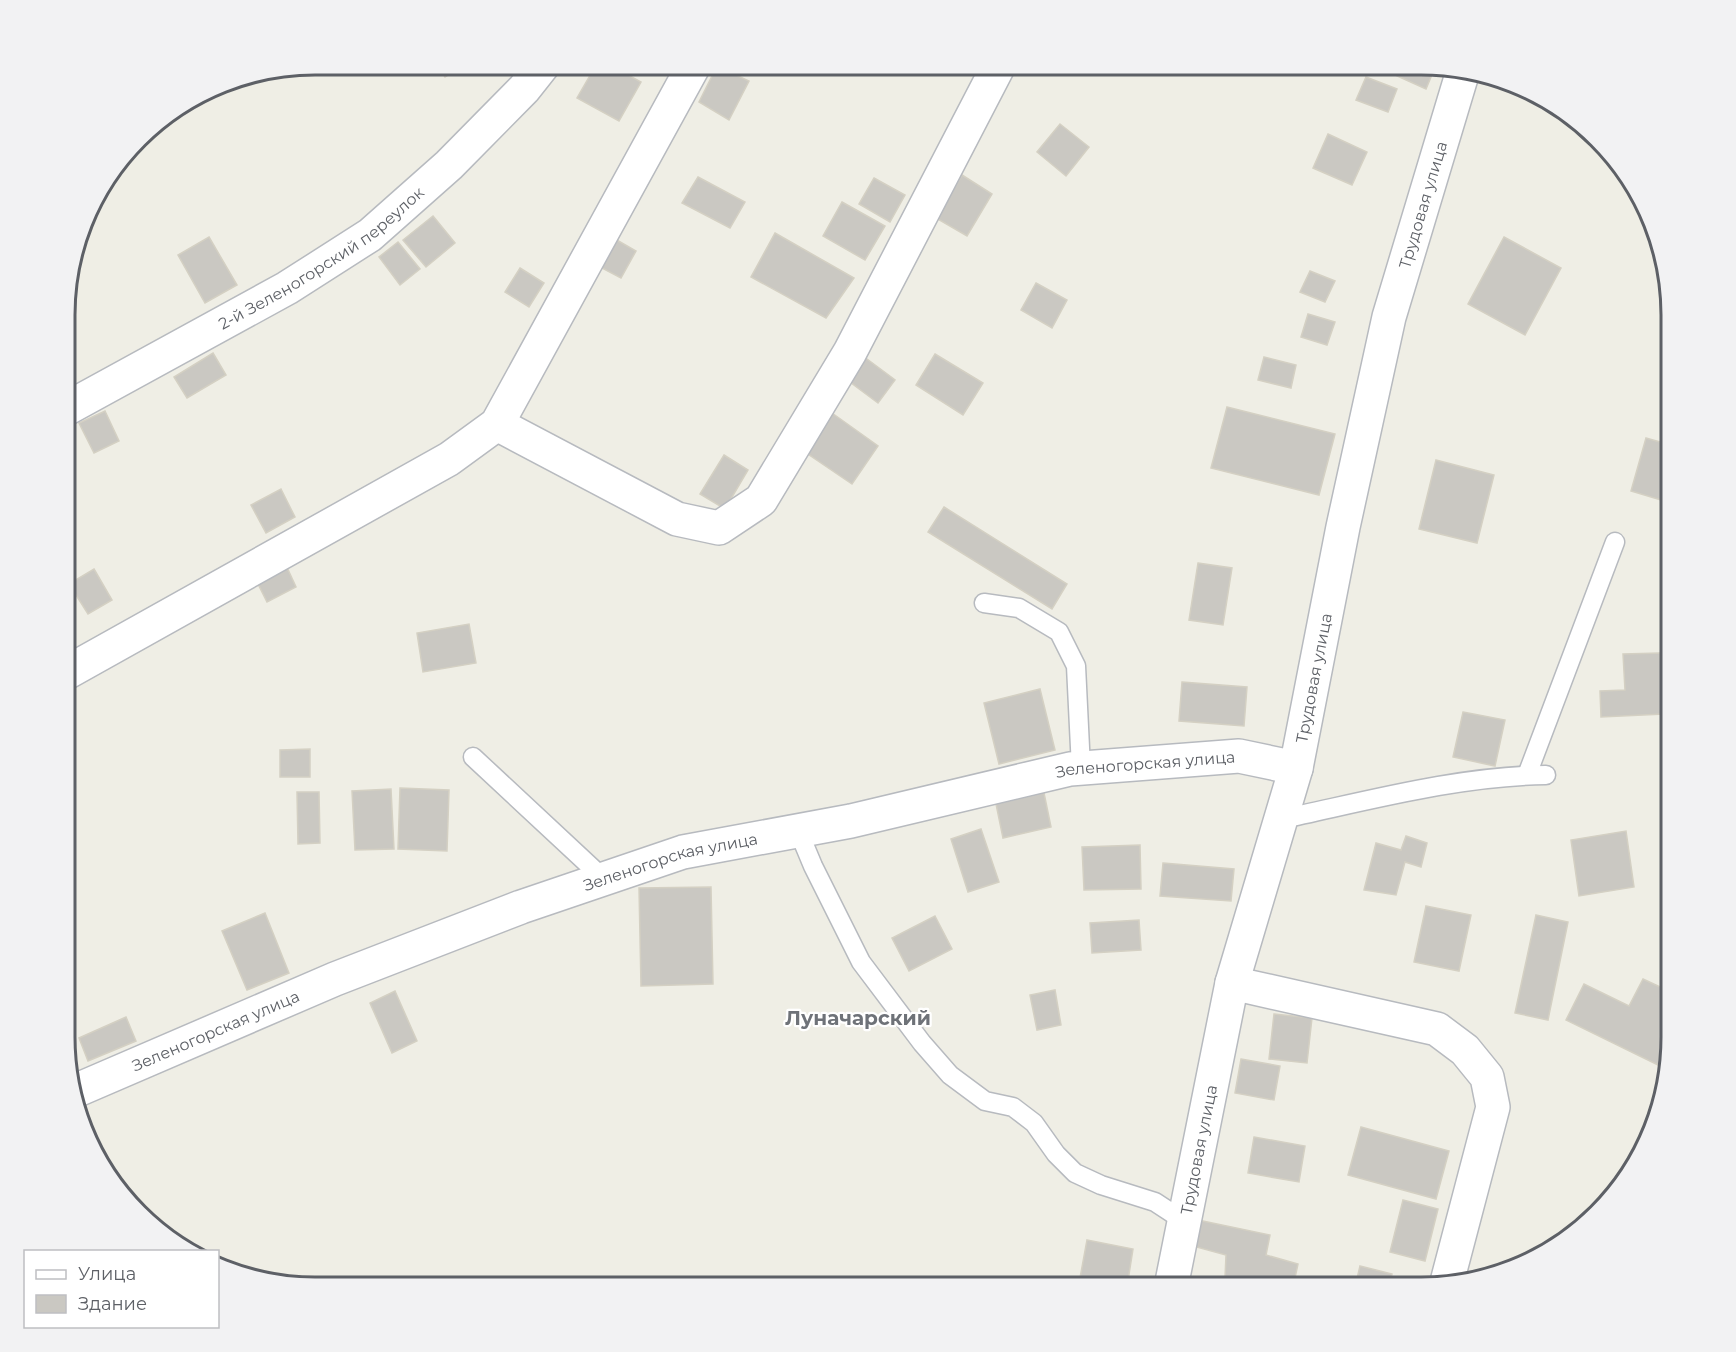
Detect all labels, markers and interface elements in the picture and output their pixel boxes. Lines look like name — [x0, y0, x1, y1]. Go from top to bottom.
street label: Трудовая улица — [1395, 139, 1451, 271]
street label: 2-й Зеленогорский переулок — [215, 182, 428, 333]
street label: Трудовая улица — [1292, 611, 1336, 745]
street label: Зеленогорская улица — [1053, 747, 1236, 782]
street label: Зеленогорская улица — [581, 829, 759, 895]
street label: Зеленогорская улица — [129, 986, 302, 1075]
district label: Луначарский — [785, 1006, 931, 1030]
street label: Трудовая улица — [1176, 1083, 1221, 1216]
legend — [24, 1250, 219, 1328]
text: Улица — [78, 1263, 136, 1285]
text: Здание — [78, 1293, 147, 1315]

